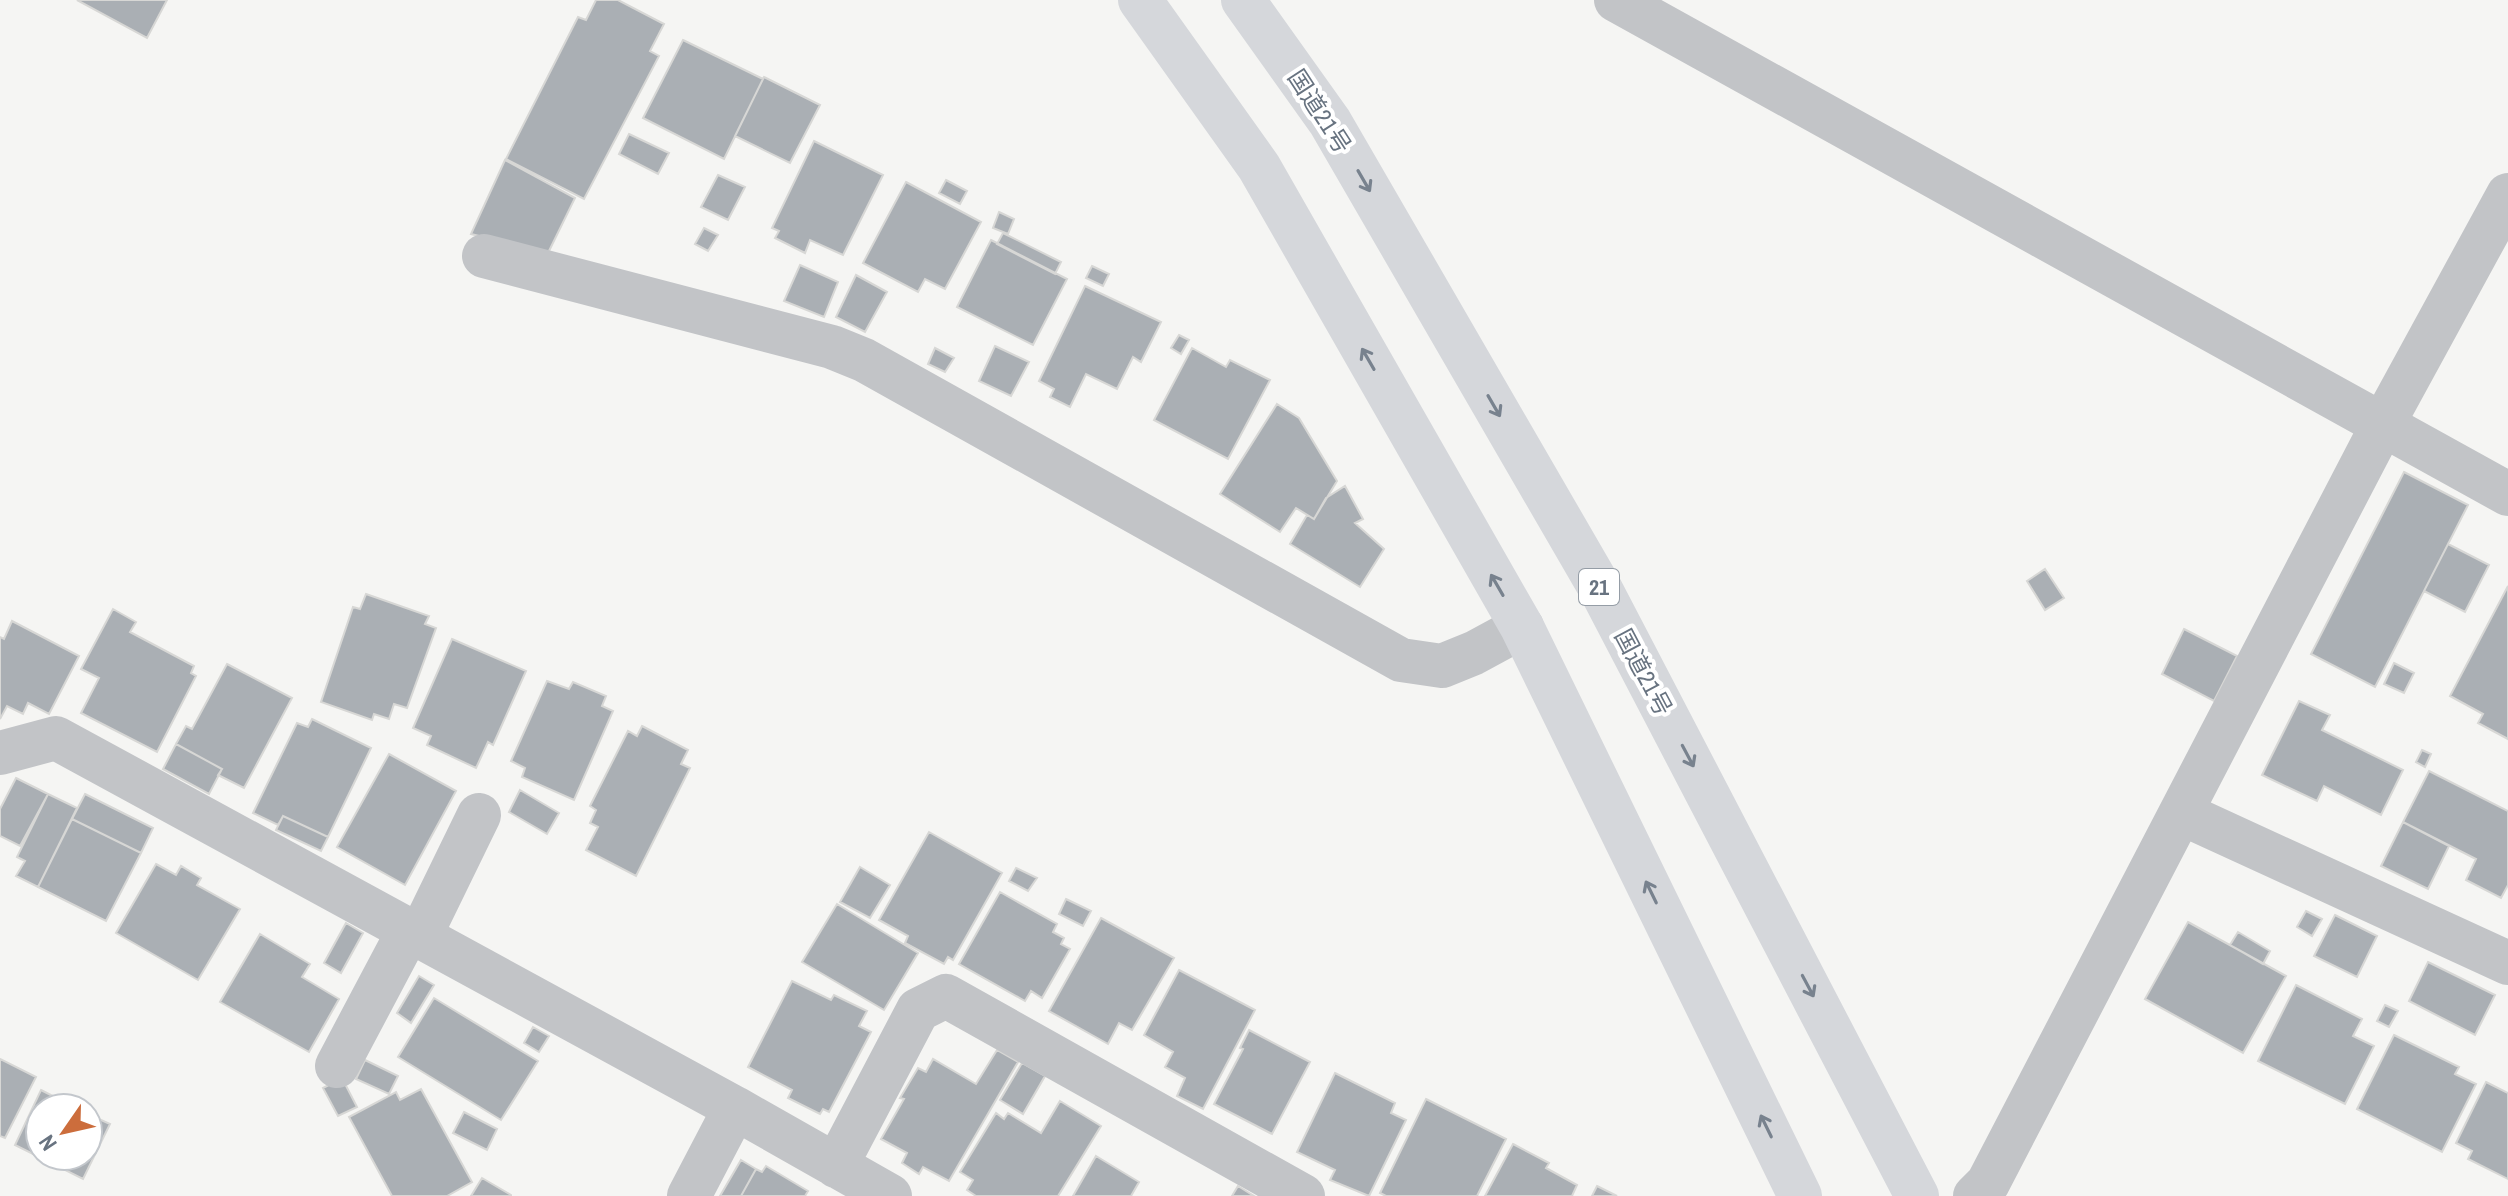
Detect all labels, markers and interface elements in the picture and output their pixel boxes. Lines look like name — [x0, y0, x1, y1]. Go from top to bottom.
street label: 国道21号 — [1281, 63, 1359, 159]
one-way arrow — [1356, 169, 1372, 192]
one-way arrow — [1360, 348, 1376, 371]
one-way arrow — [1486, 394, 1502, 417]
road number: 21 — [1579, 569, 1619, 605]
one-way arrow — [1489, 574, 1505, 597]
street label: 国道21号 — [1608, 623, 1680, 721]
one-way arrow — [1680, 744, 1696, 767]
one-way arrow — [1643, 881, 1659, 905]
one-way arrow — [1800, 974, 1816, 998]
north arrow — [24, 1092, 104, 1172]
one-way arrow — [1758, 1114, 1773, 1138]
text: N — [31, 1129, 63, 1157]

